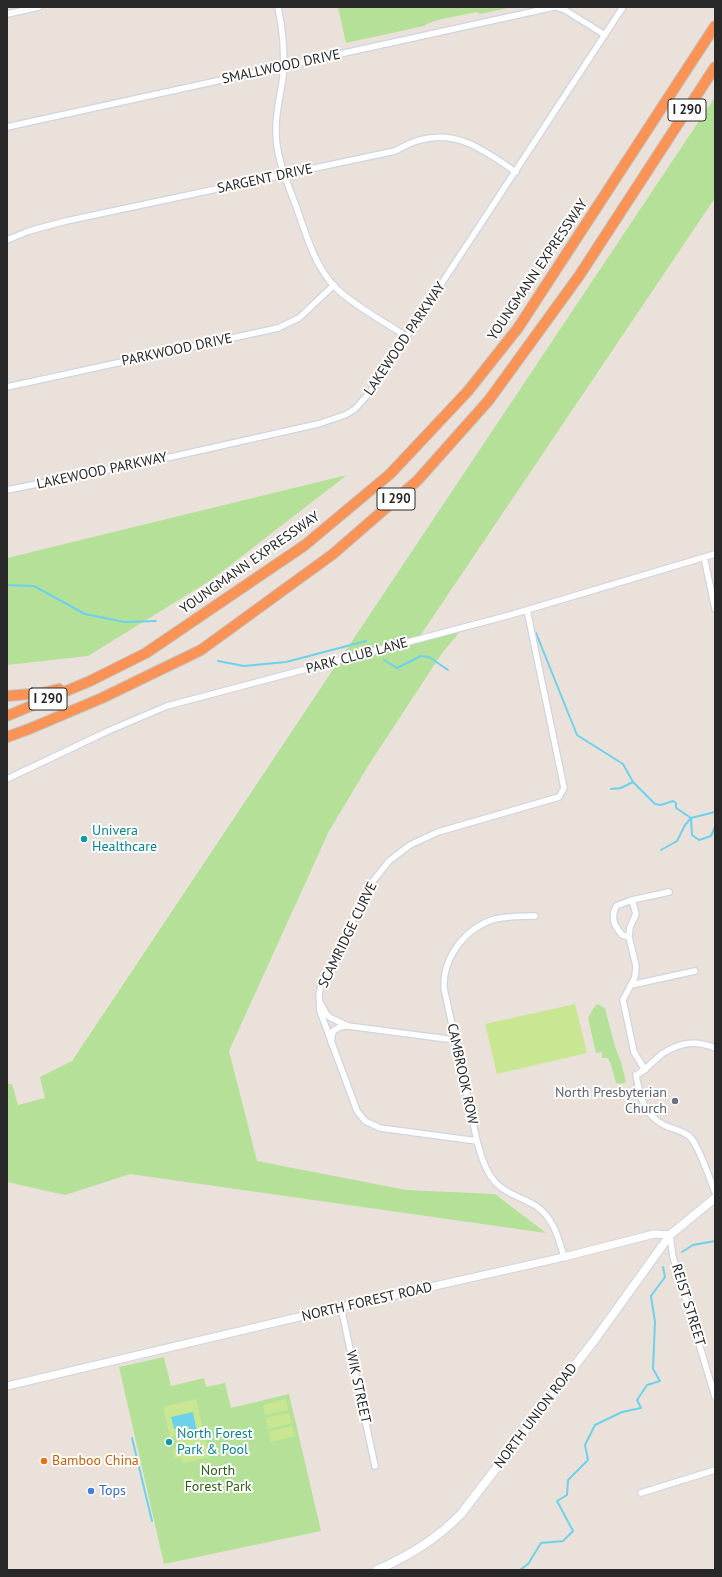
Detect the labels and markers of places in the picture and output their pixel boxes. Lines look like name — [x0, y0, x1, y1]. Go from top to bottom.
place label: Univera Healthcare — [92, 823, 157, 856]
marker: Univera Healthcare — [79, 834, 89, 844]
place label: North Presbyterian Church — [555, 1085, 667, 1118]
marker: North Presbyterian Church — [670, 1096, 680, 1106]
place label: North Forest Park & Pool — [177, 1426, 253, 1458]
marker: North Forest Park & Pool — [164, 1437, 174, 1447]
place label: Bamboo China — [52, 1453, 139, 1469]
marker: Bamboo China — [39, 1456, 49, 1466]
place label: Tops — [99, 1483, 126, 1499]
marker: Tops — [86, 1486, 96, 1496]

